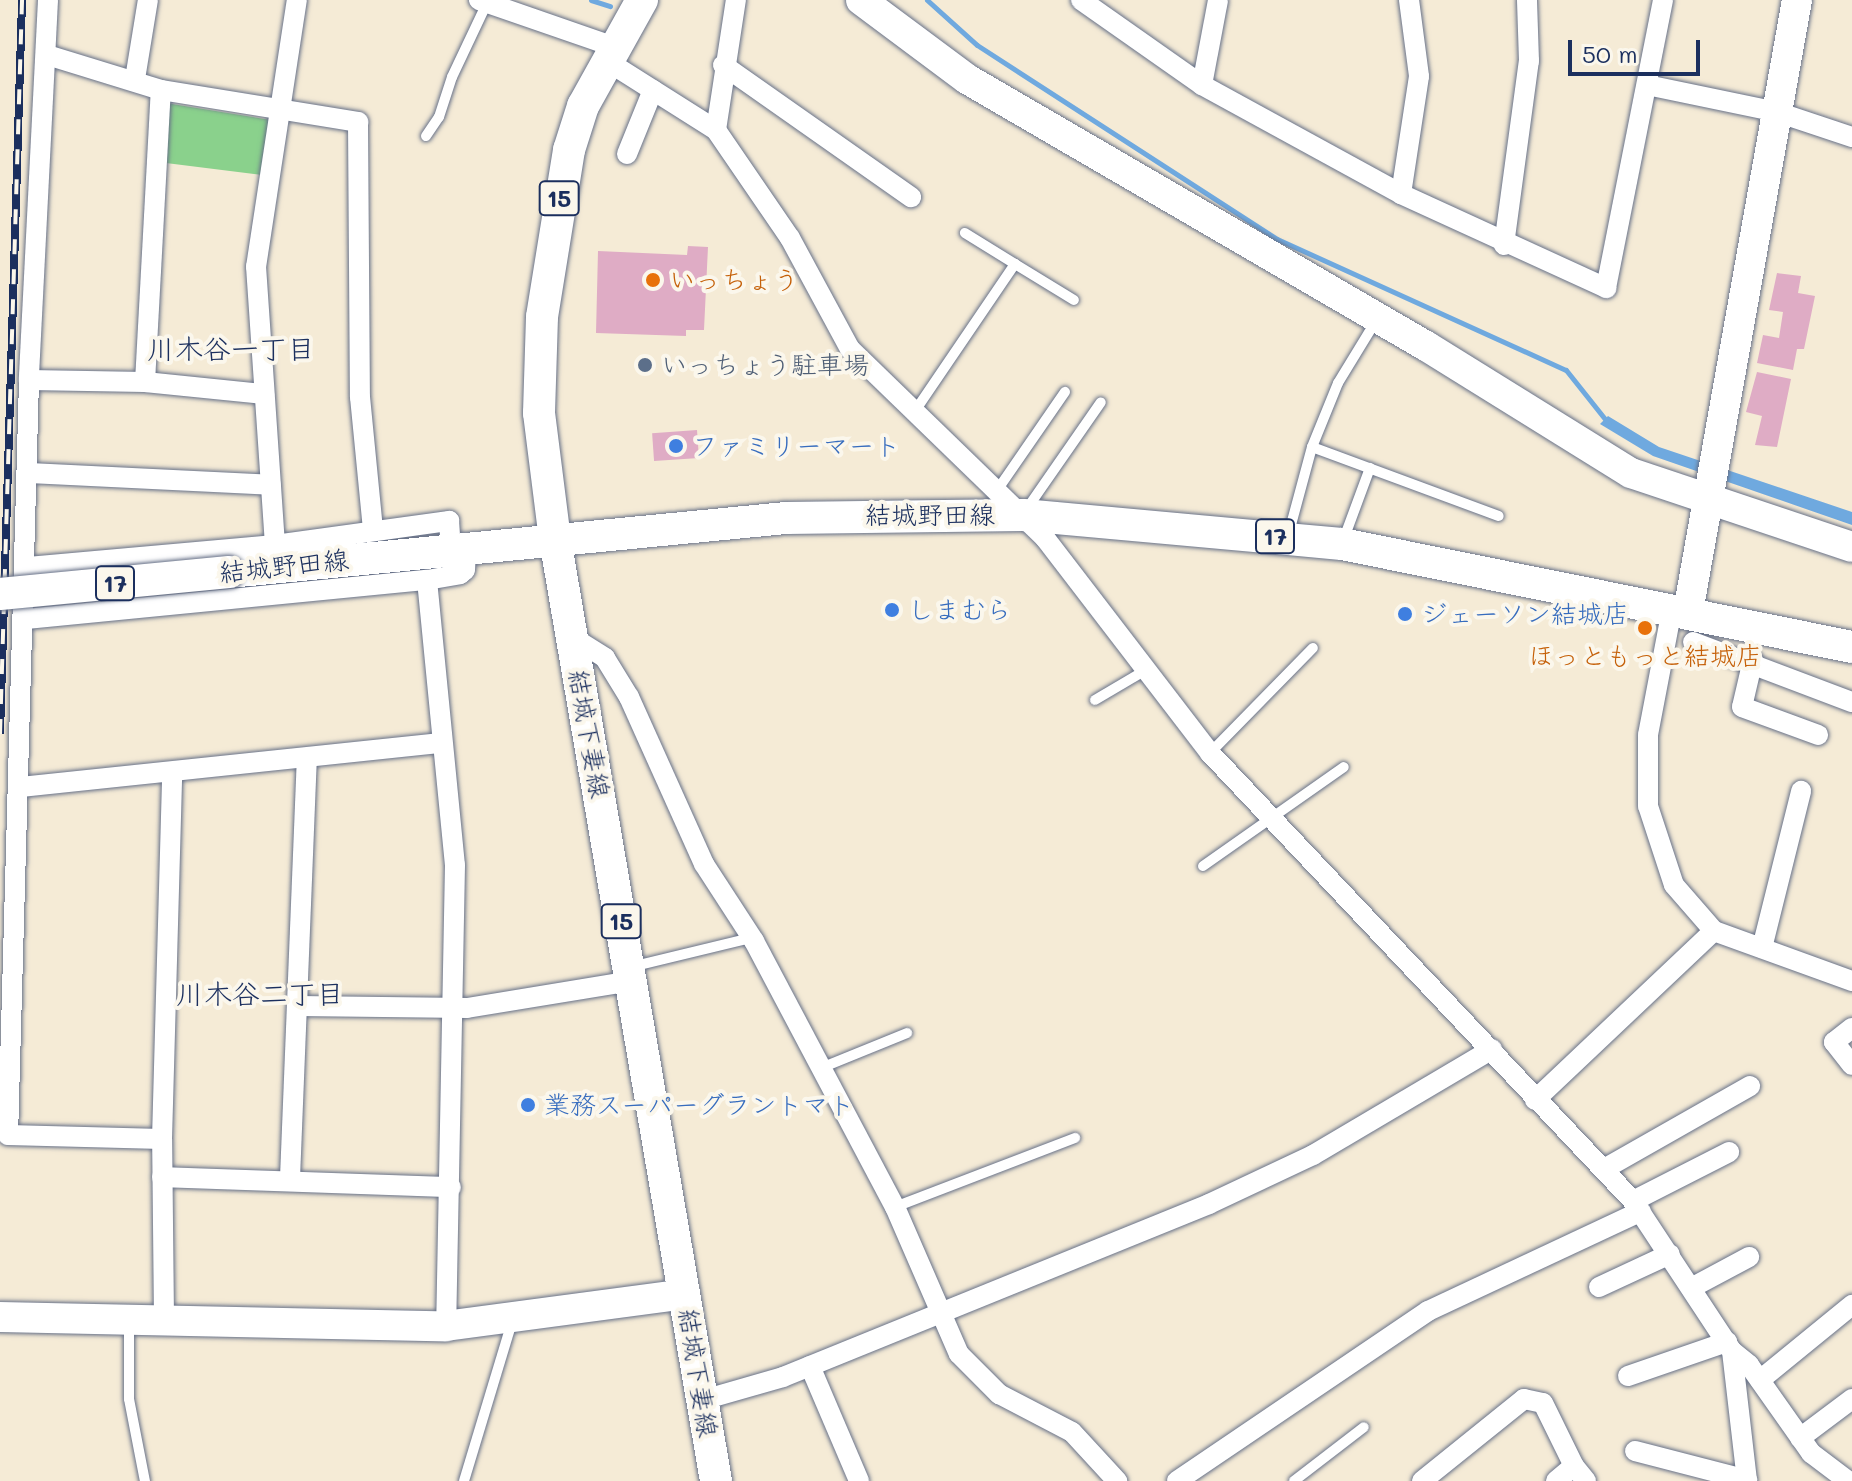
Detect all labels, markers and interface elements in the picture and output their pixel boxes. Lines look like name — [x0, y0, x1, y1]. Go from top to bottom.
scale bar — [1572, 24, 1704, 74]
text: 50 m — [1582, 38, 1638, 69]
road number: 15 — [537, 178, 581, 218]
place label: いっちょう — [669, 264, 799, 296]
marker: いっちょう — [644, 271, 662, 289]
district label: 川木谷一丁目 — [147, 331, 315, 365]
place label: いっちょう駐車場 — [661, 349, 869, 381]
marker: いっちょう駐車場 — [636, 356, 654, 374]
place label: ファミリーマート — [692, 430, 900, 462]
marker: ファミリーマート — [667, 437, 685, 455]
street label: 結城野田線 — [865, 499, 995, 531]
road number: 17 — [1255, 516, 1295, 556]
street label: 結城野田線 — [218, 544, 350, 588]
road number: 17 — [95, 563, 135, 603]
place label: しまむら — [908, 594, 1012, 626]
place label: ジェーソン結城店 — [1421, 598, 1629, 630]
marker: しまむら — [883, 601, 901, 619]
marker: ジェーソン結城店 — [1396, 605, 1414, 623]
marker: ほっともっと結城店 — [1636, 619, 1654, 637]
place label: ほっともっと結城店 — [1528, 640, 1762, 672]
street label: 結城下妻線 — [562, 667, 616, 801]
road number: 15 — [599, 901, 643, 941]
district label: 川木谷二丁目 — [176, 976, 344, 1010]
place label: 業務スーパーグラントマト — [544, 1089, 855, 1121]
marker: 業務スーパーグラントマト — [519, 1096, 537, 1114]
street label: 結城下妻線 — [672, 1306, 724, 1440]

